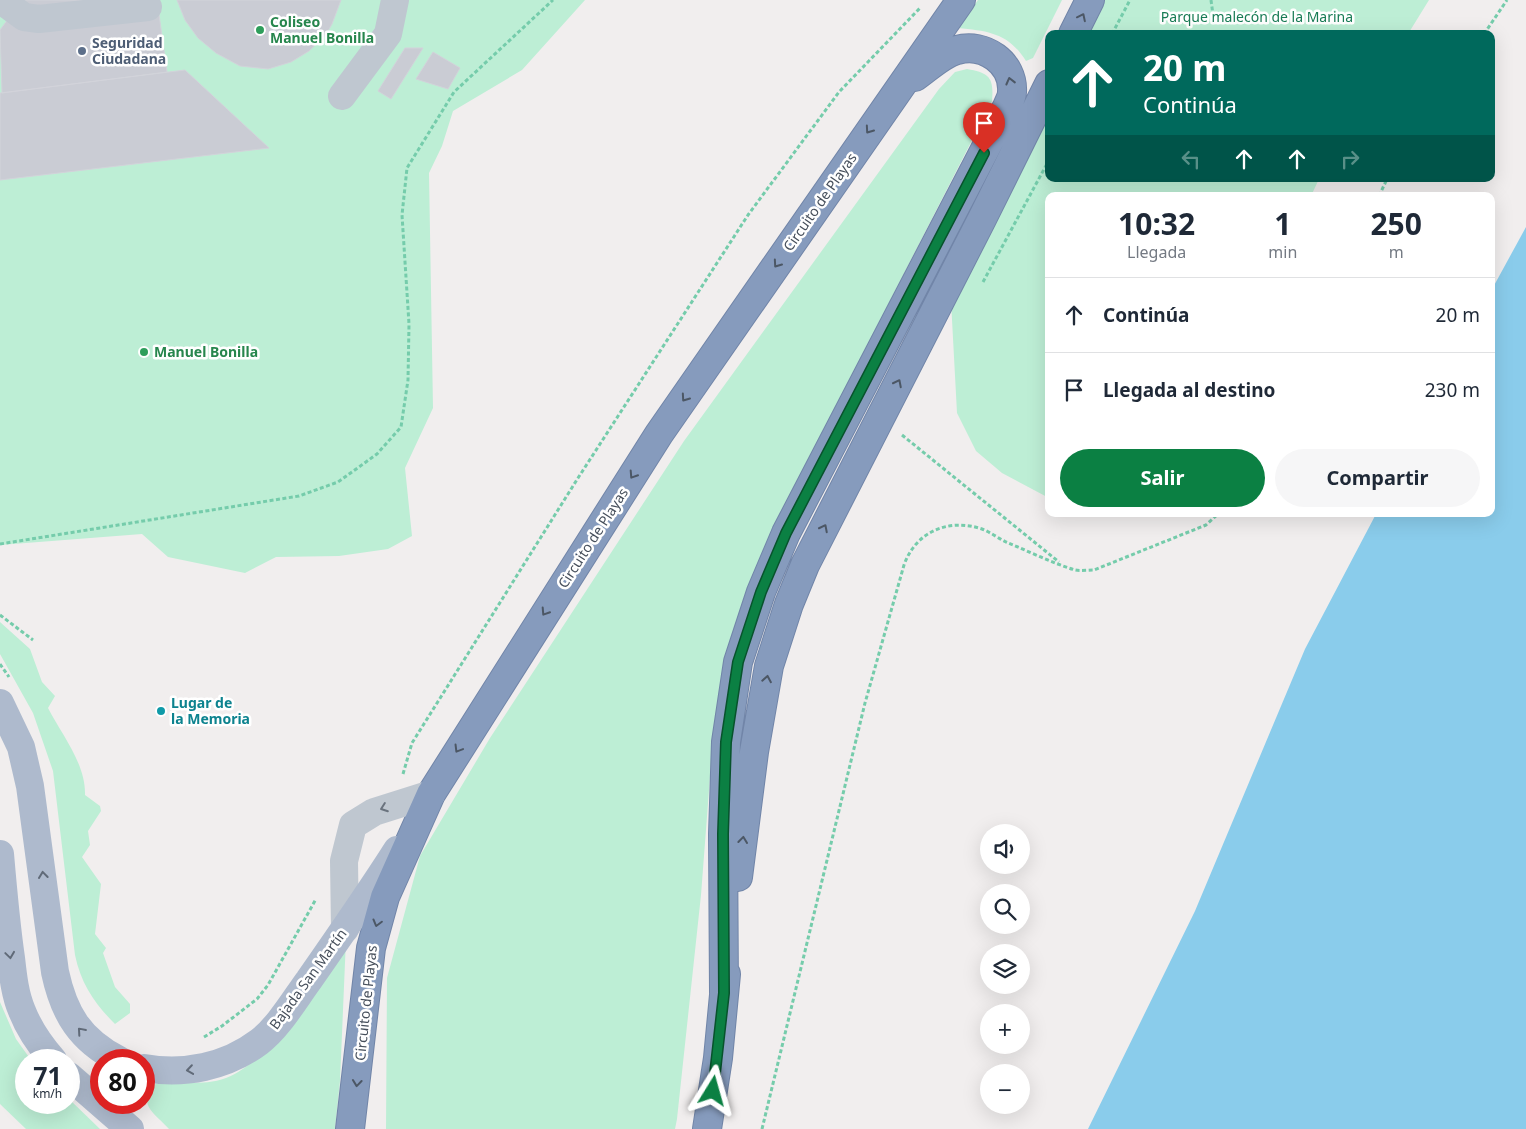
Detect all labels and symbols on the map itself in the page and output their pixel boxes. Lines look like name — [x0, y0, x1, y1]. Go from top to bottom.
park label: Parque malecón de la Marina — [1161, 7, 1353, 26]
place label: Coliseo Manuel Bonilla — [270, 12, 374, 47]
one-way arrow — [1076, 13, 1086, 22]
marker: Coliseo Manuel Bonilla — [254, 24, 266, 36]
place label: Seguridad Ciudadana — [92, 33, 166, 68]
marker: Seguridad Ciudadana — [76, 45, 88, 57]
one-way arrow — [1005, 77, 1016, 86]
pin — [963, 102, 1005, 153]
one-way arrow — [866, 124, 875, 134]
street label: Circuito de Playas — [779, 149, 861, 255]
one-way arrow — [774, 258, 783, 268]
place label: Manuel Bonilla — [154, 342, 258, 361]
marker: Manuel Bonilla — [138, 346, 150, 358]
one-way arrow — [892, 380, 902, 389]
one-way arrow — [682, 392, 691, 402]
one-way arrow — [630, 470, 639, 479]
street label: Circuito de Playas — [553, 484, 632, 592]
one-way arrow — [818, 524, 828, 533]
one-way arrow — [542, 607, 552, 616]
one-way arrow — [761, 675, 771, 684]
place label: Lugar de la Memoria — [171, 693, 250, 728]
marker: Lugar de la Memoria — [155, 705, 167, 717]
one-way arrow — [455, 743, 464, 753]
one-way arrow — [381, 802, 389, 812]
one-way arrow — [737, 836, 748, 844]
one-way arrow — [38, 871, 49, 879]
one-way arrow — [372, 918, 383, 927]
street label: Bajada San Martín — [265, 925, 351, 1033]
street label: Circuito de Playas — [350, 944, 381, 1062]
one-way arrow — [4, 951, 15, 959]
one-way arrow — [77, 1027, 86, 1036]
speed limit sign: 80 — [90, 1049, 155, 1114]
one-way arrow — [186, 1064, 194, 1074]
position arrow — [686, 1064, 738, 1116]
one-way arrow — [352, 1080, 363, 1088]

